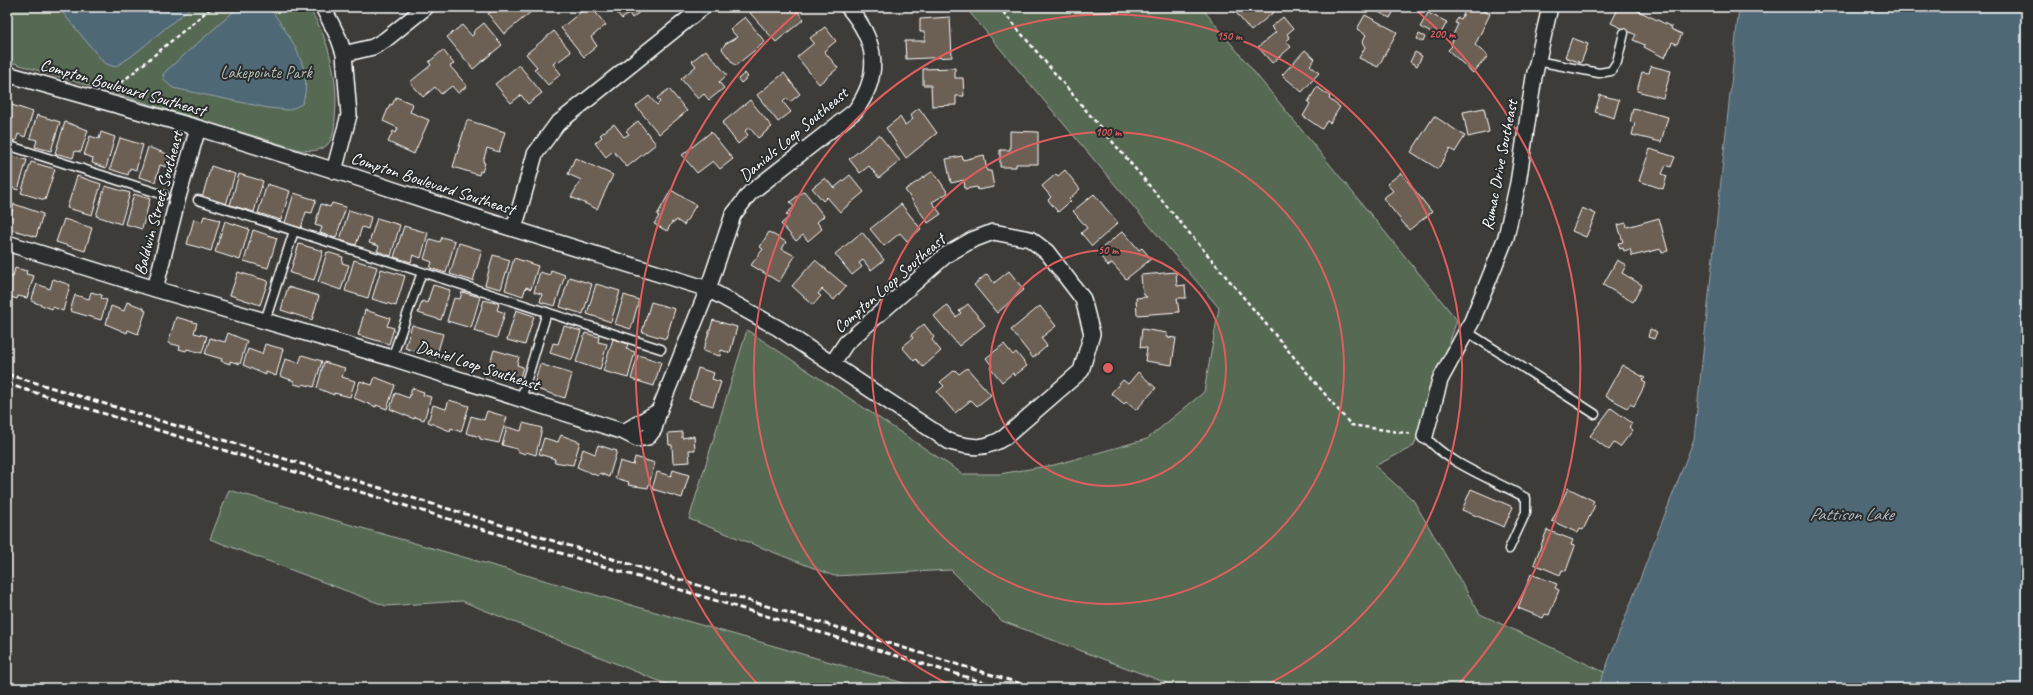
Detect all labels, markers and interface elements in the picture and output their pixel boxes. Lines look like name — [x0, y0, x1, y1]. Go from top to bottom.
text: 200 m — [1429, 26, 1456, 42]
text: 150 m — [1216, 28, 1243, 44]
street label: Compton Boulevard Southeast — [38, 54, 210, 122]
park label: Lakepointe Park — [220, 62, 314, 83]
street label: Danials Loop Southeast — [735, 81, 854, 186]
street label: Rumac Drive Southeast — [1477, 96, 1523, 232]
text: 100 m — [1095, 124, 1122, 140]
street label: Baldwin Street Southeast — [129, 127, 188, 277]
street label: Compton Boulevard Southeast — [348, 147, 520, 221]
street label: Compton Loop Southeast — [829, 228, 951, 338]
text: 50 m — [1098, 242, 1119, 258]
street label: Daniel Loop Southeast — [414, 336, 544, 396]
centre of rings — [1101, 361, 1115, 375]
water label: Pattison Lake — [1809, 503, 1896, 525]

